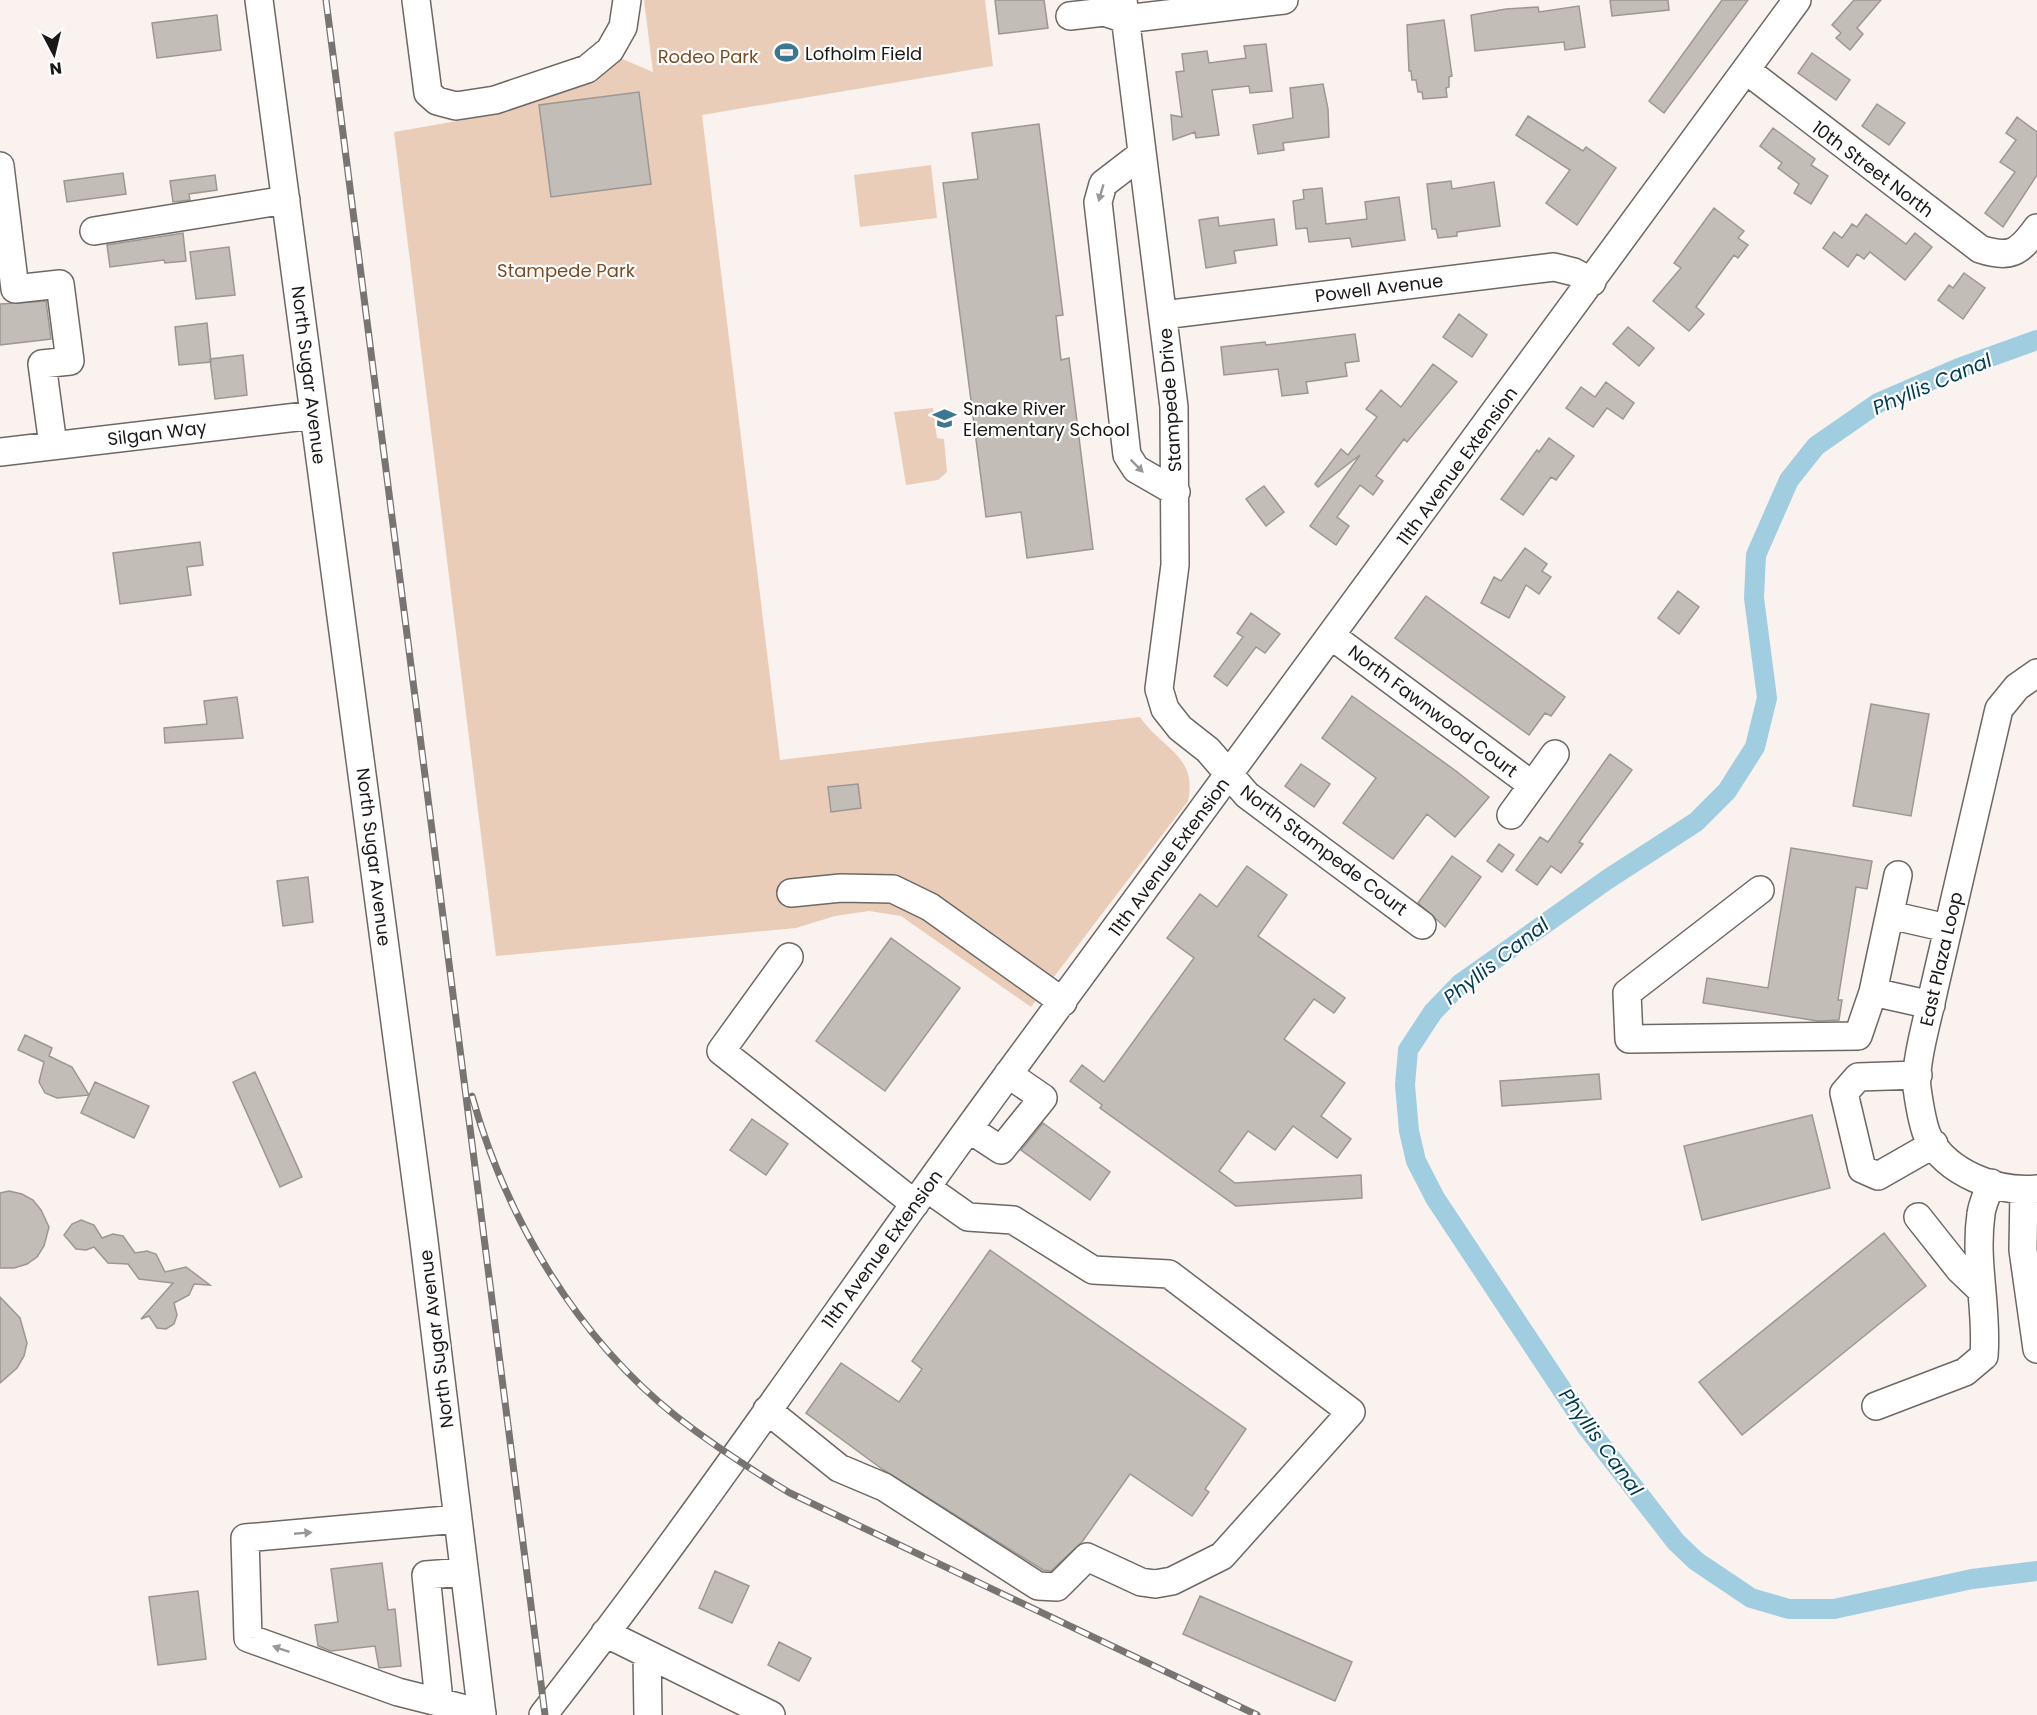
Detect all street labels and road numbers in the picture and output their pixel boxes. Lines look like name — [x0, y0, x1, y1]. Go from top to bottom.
street label: 10th Street North — [1807, 115, 1939, 223]
street label: Powell Avenue — [1313, 268, 1445, 308]
street label: North Sugar Avenue — [286, 284, 332, 466]
street label: Stampede Drive — [1152, 327, 1188, 473]
street label: 11th Avenue Extension — [1391, 381, 1523, 551]
street label: Silgan Way — [106, 415, 208, 451]
street label: North Fawnwood Court — [1343, 639, 1523, 783]
street label: North Sugar Avenue — [351, 766, 397, 948]
street label: 11th Avenue Extension — [1103, 772, 1235, 942]
street label: North Stampede Court — [1235, 779, 1413, 921]
street label: East Plaza Loop — [1913, 889, 1969, 1029]
street label: 11th Avenue Extension — [816, 1164, 948, 1334]
street label: North Sugar Avenue — [413, 1248, 459, 1430]

